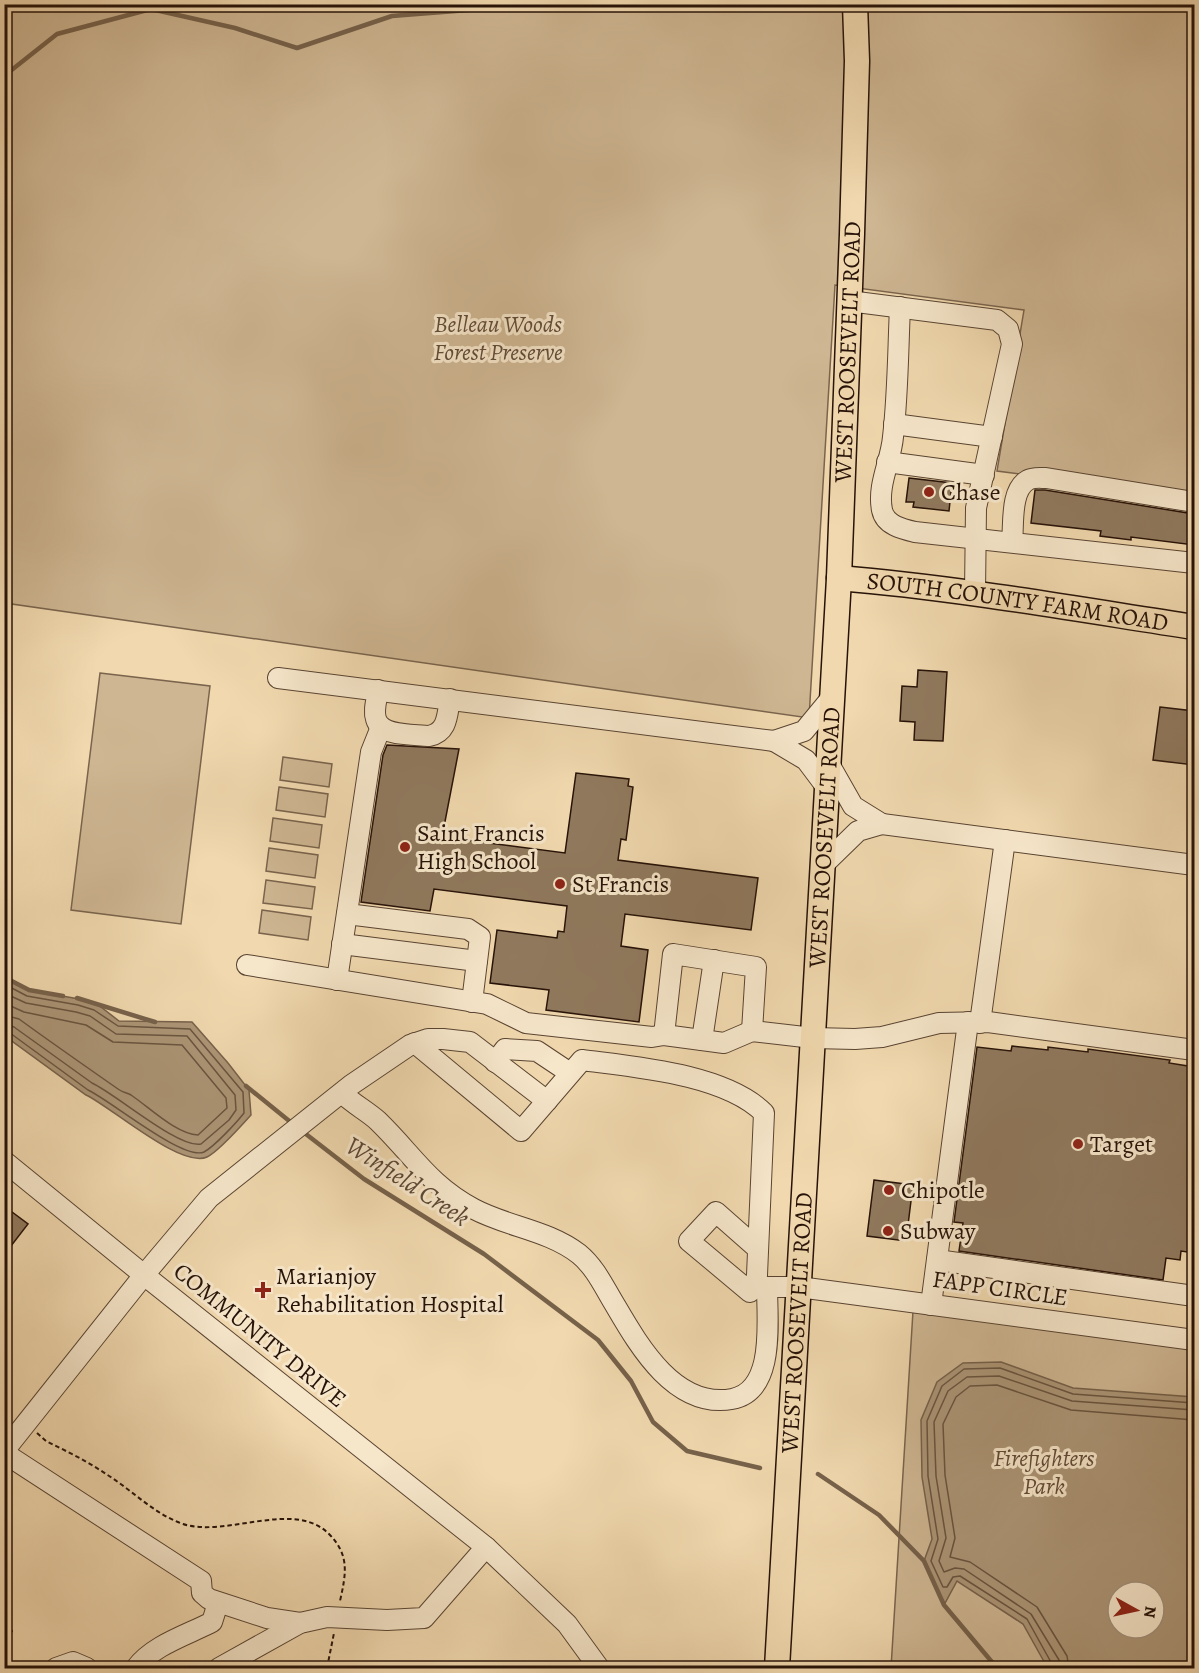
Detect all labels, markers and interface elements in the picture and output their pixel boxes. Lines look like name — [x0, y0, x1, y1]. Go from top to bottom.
street label: WEST ROOSEVELT ROAD — [827, 221, 868, 484]
park label: Belleau Woods Forest Preserve — [433, 308, 563, 368]
place label: Chase — [941, 476, 1000, 508]
marker: Chase — [922, 485, 936, 499]
street label: SOUTH COUNTY FARM ROAD — [865, 565, 1171, 639]
street label: WEST ROOSEVELT ROAD — [801, 706, 848, 970]
place label: Saint Francis High School — [417, 817, 545, 877]
marker: Saint Francis High School — [398, 840, 412, 854]
place label: St Francis — [572, 868, 669, 900]
marker: St Francis — [553, 877, 567, 891]
water label: Winfield Creek — [339, 1128, 477, 1235]
place label: Target — [1090, 1128, 1153, 1160]
marker: Target — [1071, 1137, 1085, 1151]
place label: Chipotle — [901, 1174, 985, 1206]
marker: Chipotle — [882, 1183, 896, 1197]
street label: WEST ROOSEVELT ROAD — [773, 1191, 820, 1455]
place label: Subway — [900, 1215, 976, 1247]
marker: Subway — [881, 1224, 895, 1238]
street label: COMMUNITY DRIVE — [167, 1255, 353, 1415]
place label: Marianjoy Rehabilitation Hospital — [276, 1260, 504, 1320]
street label: FAPP CIRCLE — [930, 1263, 1070, 1313]
marker: Marianjoy Rehabilitation Hospital — [254, 1281, 272, 1299]
park label: Firefighters Park — [994, 1442, 1094, 1502]
north arrow — [1106, 1580, 1166, 1640]
text: N — [1138, 1605, 1162, 1620]

